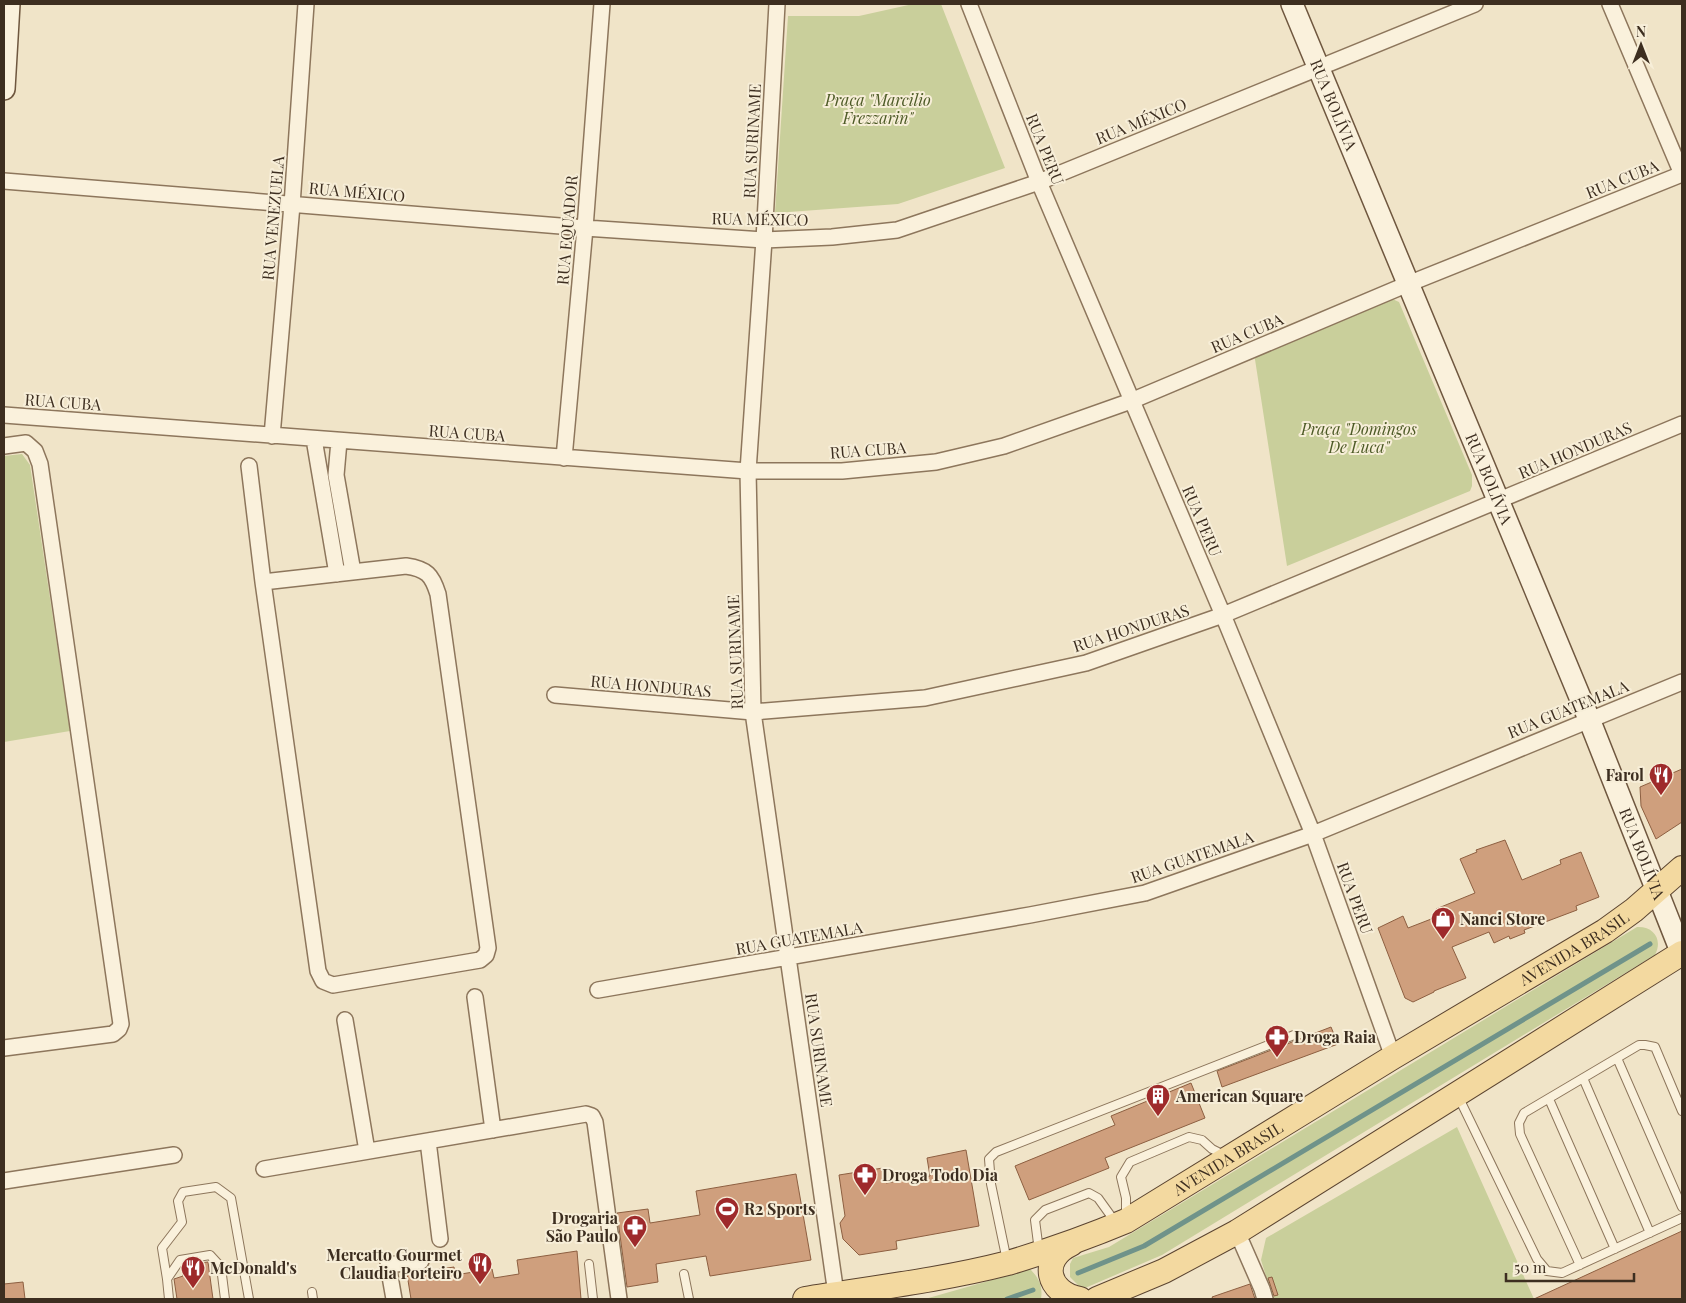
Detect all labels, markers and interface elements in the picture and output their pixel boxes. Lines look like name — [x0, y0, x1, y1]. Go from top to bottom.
north arrow — [1616, 20, 1666, 70]
text: N — [1636, 22, 1646, 41]
street label: RUA BOLÍVIA — [1306, 56, 1363, 154]
street label: RUA SURINAME — [738, 83, 765, 199]
park label: Praça "Marcilio Frezzarin" — [824, 89, 931, 128]
street label: RUA MÉXICO — [1092, 93, 1190, 148]
street label: RUA PERU — [1022, 110, 1069, 188]
street label: RUA VENEZUELA — [257, 154, 288, 281]
street label: RUA CUBA — [1582, 154, 1662, 203]
street label: RUA EQUADOR — [551, 174, 582, 286]
street label: RUA MÉXICO — [308, 177, 406, 206]
street label: RUA MÉXICO — [711, 207, 809, 230]
street label: RUA CUBA — [1207, 308, 1287, 357]
street label: RUA CUBA — [24, 388, 103, 415]
street label: RUA HONDURAS — [1515, 416, 1635, 483]
park label: Praça "Domingos De Luca" — [1300, 418, 1417, 457]
street label: RUA CUBA — [428, 419, 507, 446]
street label: RUA BOLÍVIA — [1461, 430, 1518, 528]
street label: RUA CUBA — [829, 436, 908, 463]
street label: RUA PERU — [1178, 482, 1227, 560]
street label: RUA SURINAME — [722, 594, 747, 710]
street label: RUA HONDURAS — [1070, 599, 1192, 656]
street label: RUA HONDURAS — [590, 670, 712, 701]
street label: RUA GUATEMALA — [1504, 674, 1632, 742]
restaurant icon: Farol — [1648, 762, 1674, 796]
place label: Farol — [1605, 764, 1644, 785]
street label: RUA BOLÍVIA — [1615, 804, 1671, 903]
street label: RUA GUATEMALA — [1128, 825, 1257, 887]
street label: RUA PERU — [1333, 859, 1378, 937]
shop icon: Nanci Store — [1430, 906, 1456, 940]
street label: AVENIDA BRASIL — [1514, 906, 1633, 990]
place label: Nanci Store — [1460, 908, 1545, 929]
street label: RUA GUATEMALA — [734, 916, 865, 959]
street label: RUA SURINAME — [801, 992, 838, 1108]
pharmacy icon: Droga Raia — [1264, 1024, 1290, 1058]
place label: Droga Raia — [1294, 1026, 1377, 1047]
building icon: American Square — [1145, 1083, 1171, 1117]
place label: American Square — [1175, 1085, 1303, 1106]
street label: AVENIDA BRASIL — [1168, 1116, 1286, 1200]
pharmacy icon: Droga Todo Dia — [852, 1162, 878, 1196]
place label: Droga Todo Dia — [882, 1164, 999, 1185]
sports icon: R2 Sports — [714, 1196, 740, 1230]
place label: R2 Sports — [744, 1198, 816, 1219]
place label: Drogaria São Paulo — [546, 1207, 619, 1246]
pharmacy icon: Drogaria São Paulo — [622, 1214, 648, 1248]
place label: Mercatto Gourmet Claudia Porteiro — [326, 1244, 462, 1283]
scale bar — [1506, 1250, 1634, 1282]
restaurant icon: Mercatto Gourmet Claudia Porteiro — [467, 1251, 493, 1285]
restaurant icon: McDonald's — [180, 1255, 206, 1289]
place label: McDonald's — [210, 1257, 297, 1278]
text: 50 m — [1514, 1257, 1547, 1277]

